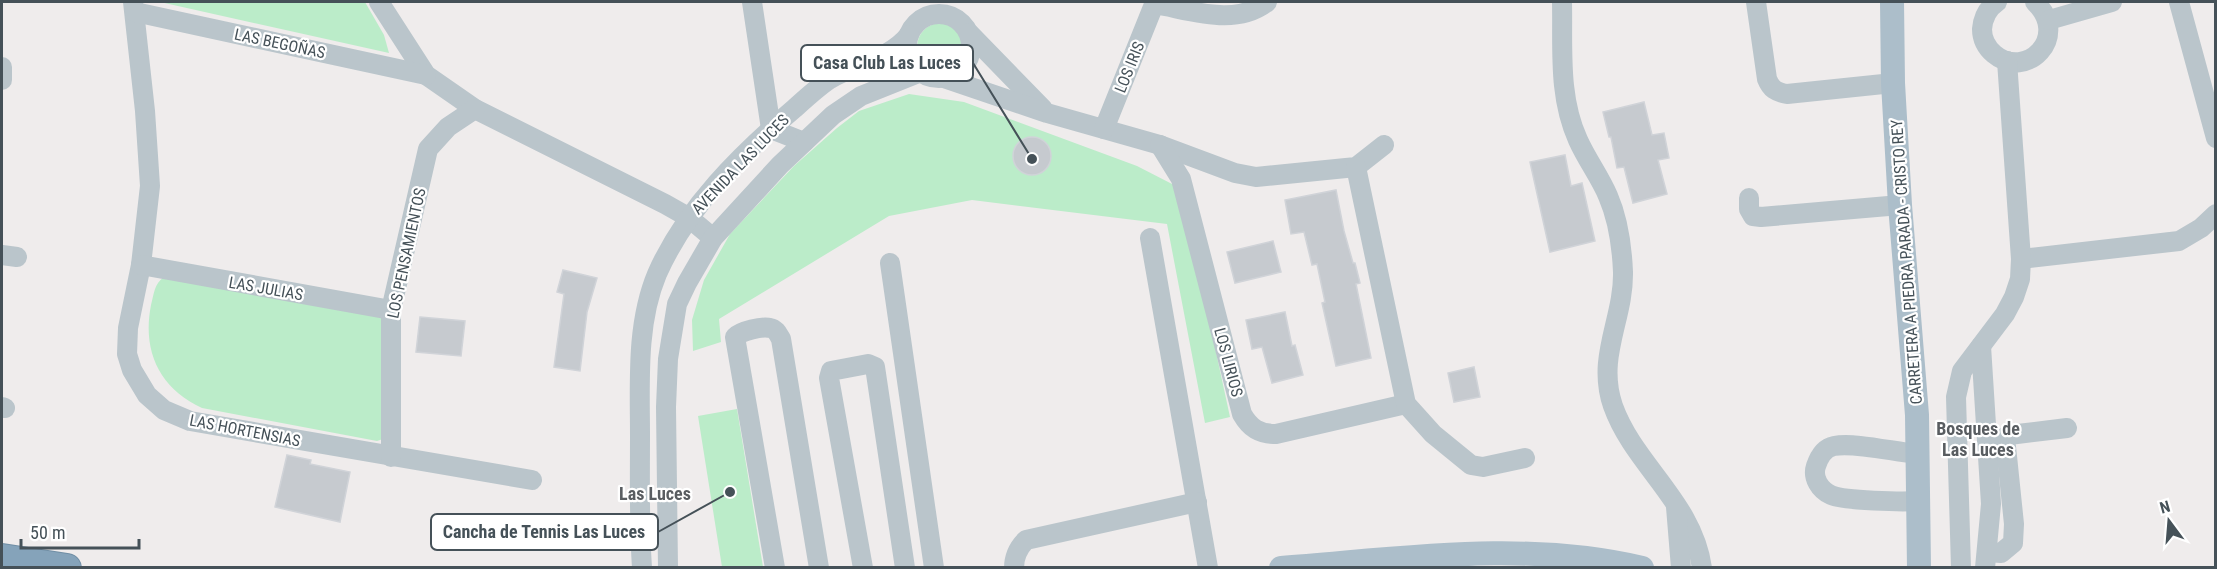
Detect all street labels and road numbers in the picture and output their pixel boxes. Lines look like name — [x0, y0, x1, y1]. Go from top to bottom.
street label: LAS BEGOÑAS — [233, 24, 327, 62]
street label: LOS IRIS — [1111, 39, 1148, 96]
street label: AVENIDA LAS LUCES — [688, 110, 793, 218]
street label: CARRETERA A PIEDRA PARADA - CRISTO REY — [1887, 118, 1926, 405]
street label: LOS PENSAMIENTOS — [383, 186, 430, 320]
street label: LAS JULIAS — [227, 273, 304, 304]
street label: LOS LIRIOS — [1210, 326, 1247, 399]
street label: LAS HORTENSIAS — [188, 410, 302, 451]

